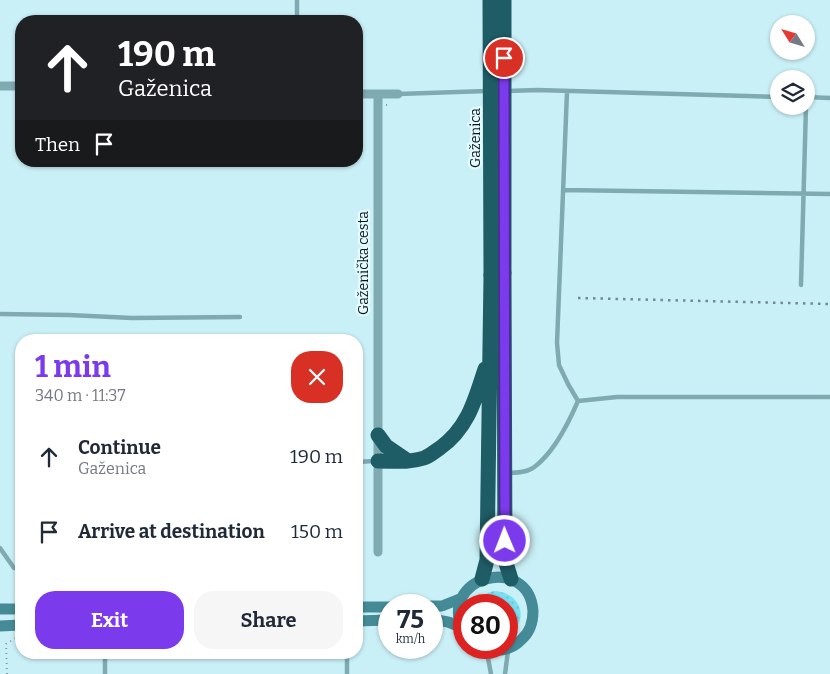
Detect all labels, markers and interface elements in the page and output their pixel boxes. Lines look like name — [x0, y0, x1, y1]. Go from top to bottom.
north arrow — [770, 15, 815, 60]
map controls — [770, 15, 815, 115]
text: 190 m — [118, 33, 216, 75]
icon: ahead — [35, 35, 100, 100]
pin — [483, 37, 525, 79]
icon: arrive — [490, 44, 518, 72]
button: layers — [770, 70, 815, 115]
text: Gaženica — [118, 75, 212, 102]
street label: Gaženica — [467, 108, 484, 168]
icon: arrive — [90, 130, 118, 158]
text: Then — [35, 133, 80, 156]
street label: Gaženička cesta — [355, 211, 372, 315]
text: 1 min — [35, 349, 111, 385]
button: close — [291, 351, 343, 403]
text: 340 m · 11:37 — [35, 386, 125, 405]
text: Continue — [78, 436, 161, 459]
icon: ahead — [35, 443, 63, 471]
text: 190 m — [290, 445, 343, 468]
text: Gaženica — [78, 459, 146, 478]
position arrow — [478, 514, 530, 566]
icon: arrive — [35, 518, 63, 546]
text: Arrive at destination — [78, 520, 265, 543]
text: 150 m — [291, 520, 343, 543]
button: Exit — [35, 591, 184, 649]
button: Share — [194, 591, 343, 649]
speed limit sign: 80 — [453, 594, 518, 659]
text: 75 — [397, 605, 424, 635]
text: km/h — [396, 632, 425, 646]

